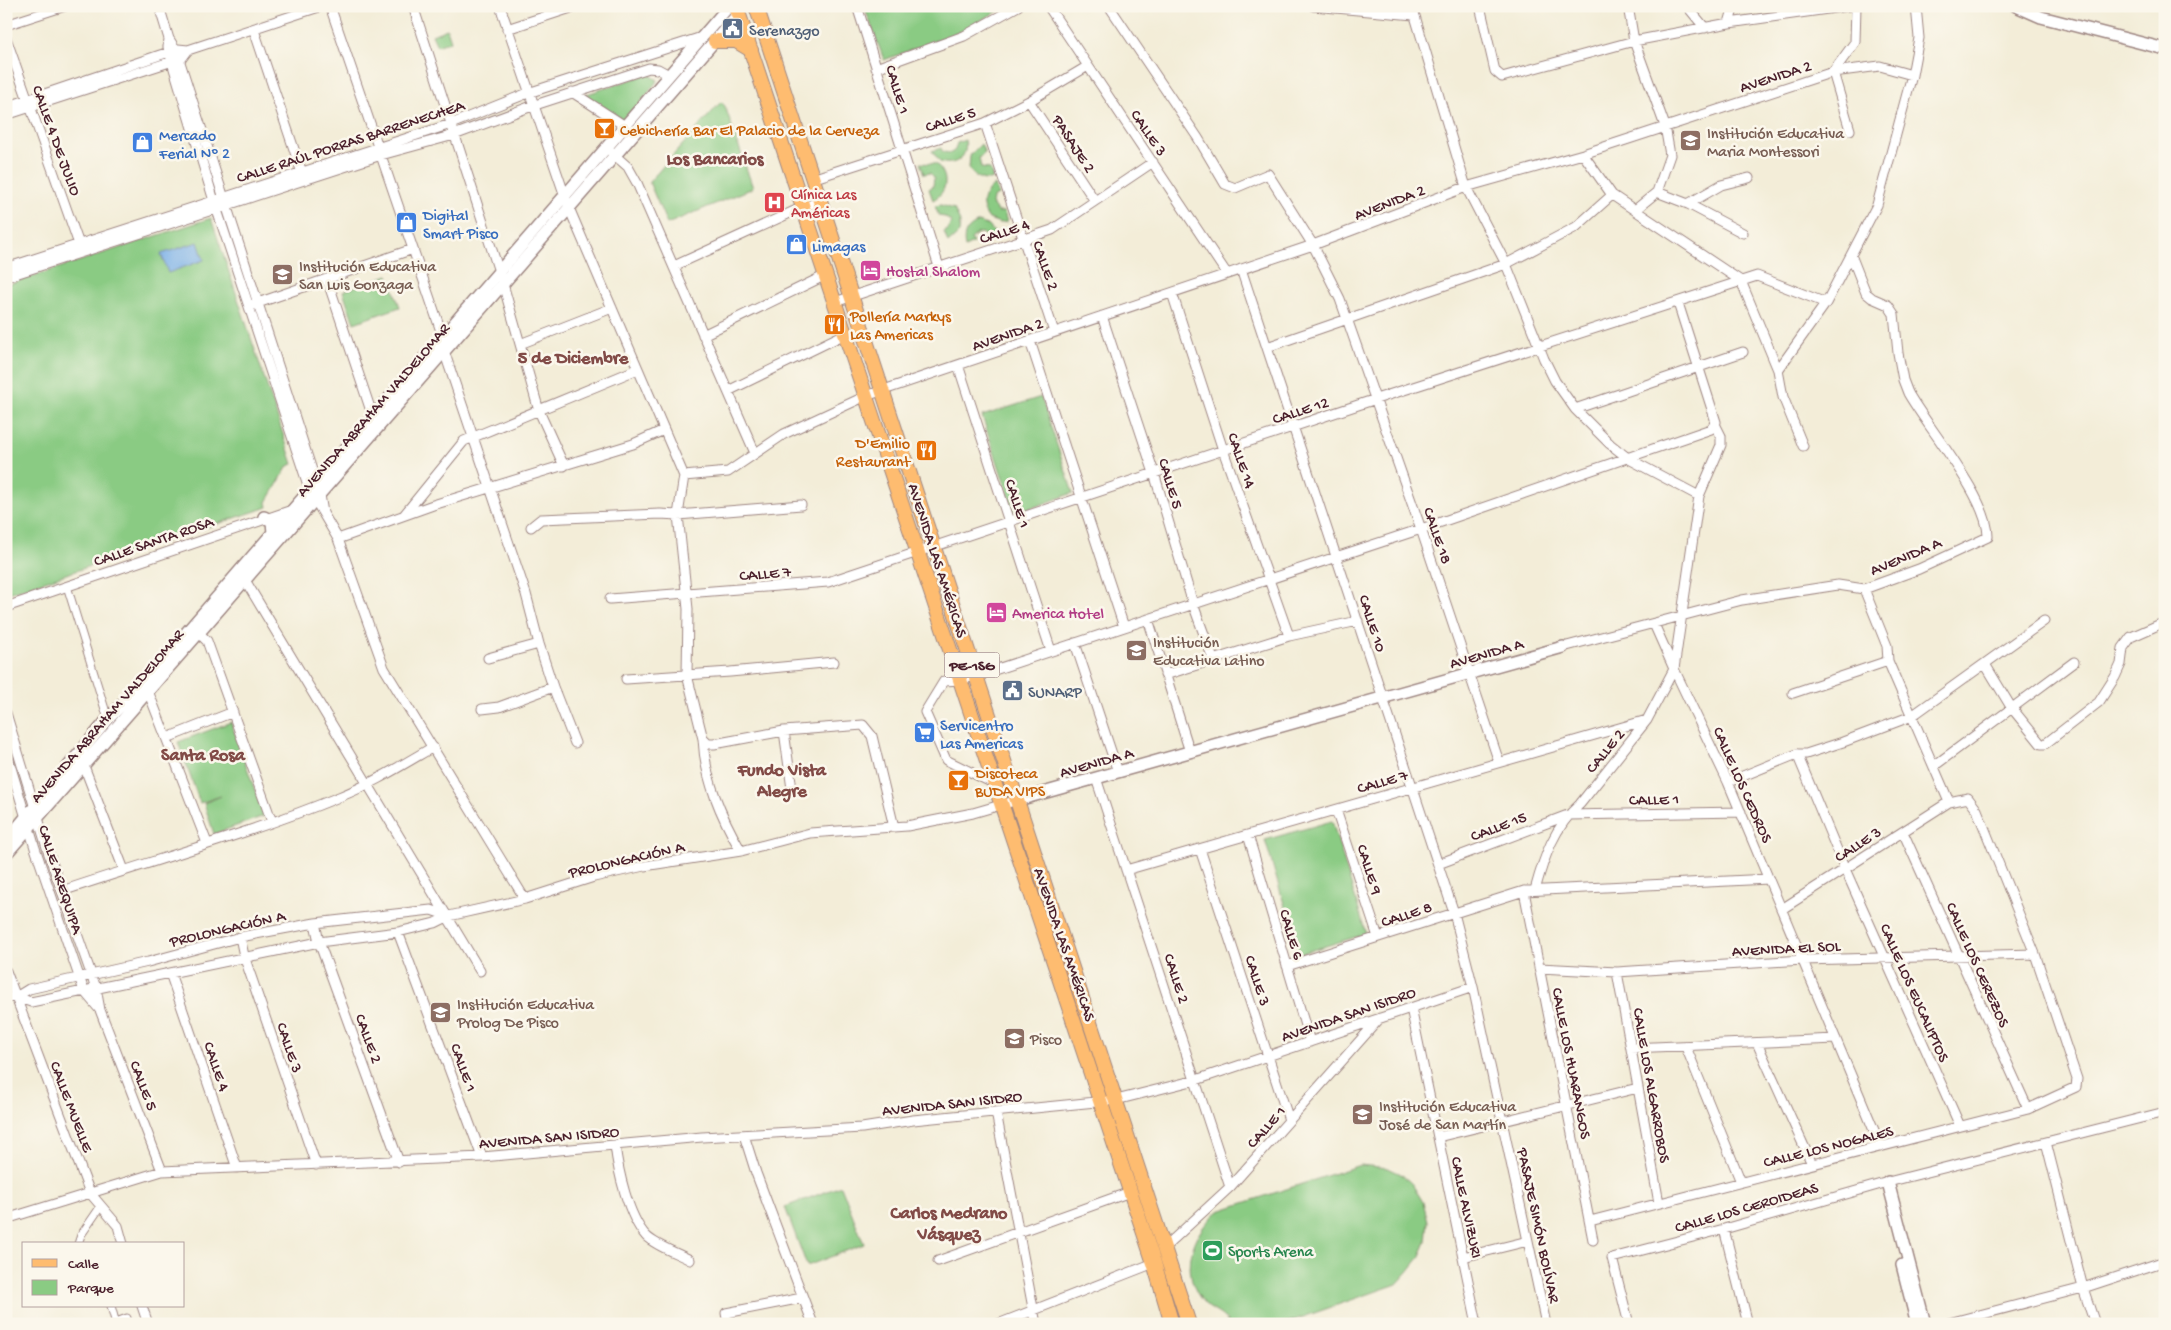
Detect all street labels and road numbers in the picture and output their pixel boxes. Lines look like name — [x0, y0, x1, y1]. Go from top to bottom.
street label: AVENIDA 2 — [1738, 58, 1814, 99]
street label: CALLE 1 — [879, 63, 912, 117]
street label: CALLE 4 DE JULIO — [26, 83, 84, 199]
street label: CALLE RAÚL PORRAS BARRENECHEA — [235, 97, 469, 189]
street label: CALLE 5 — [923, 104, 979, 138]
street label: CALLE 3 — [1125, 107, 1169, 161]
street label: PASAJE 2 — [1046, 112, 1098, 178]
street label: AVENIDA 2 — [1352, 182, 1428, 226]
street label: CALLE 4 — [978, 216, 1033, 250]
street label: CALLE 2 — [1026, 239, 1061, 294]
street label: AVENIDA 2 — [970, 315, 1046, 357]
street label: AVENIDA ABRAHAM VALDELOMAR — [294, 320, 456, 502]
street label: CALLE 12 — [1271, 394, 1332, 430]
street label: CALLE 14 — [1221, 431, 1258, 492]
street label: CALLE 5 — [1152, 456, 1185, 512]
street label: CALLE 1 — [999, 477, 1032, 531]
street label: AVENIDA LAS AMÉRICAS — [902, 482, 970, 641]
street label: CALLE 18 — [1417, 505, 1454, 567]
street label: CALLE SANTA ROSA — [92, 513, 218, 573]
street label: AVENIDA A — [1868, 534, 1946, 582]
street label: CALLE 7 — [739, 564, 793, 587]
street label: CALLE 10 — [1352, 593, 1389, 655]
street label: AVENIDA ABRAHAM VALDELOMAR — [28, 626, 190, 808]
street label: AVENIDA A — [1448, 635, 1527, 675]
road number: PE-1SG — [944, 652, 1000, 678]
street label: CALLE LOS CEDROS — [1707, 725, 1775, 847]
street label: CALLE 2 — [1583, 726, 1630, 778]
street label: AVENIDA A — [1058, 744, 1137, 784]
street label: CALLE 7 — [1355, 767, 1411, 800]
street label: CALLE 1 — [1629, 792, 1679, 811]
street label: CALLE 15 — [1469, 809, 1530, 848]
street label: CALLE AREQUIPA — [32, 823, 86, 938]
street label: CALLE 3 — [1832, 824, 1886, 868]
street label: PROLONGACIÓN A — [566, 839, 688, 884]
street label: CALLE 9 — [1351, 843, 1385, 898]
street label: AVENIDA LAS AMÉRICAS — [1027, 866, 1098, 1025]
street label: CALLE 8 — [1379, 899, 1435, 933]
street label: CALLE LOS CEREZOS — [1940, 900, 2012, 1031]
street label: PROLONGACIÓN A — [167, 908, 289, 953]
street label: CALLE 6 — [1273, 908, 1307, 963]
street label: CALLE LOS EUCALIPTOS — [1874, 921, 1952, 1066]
street label: AVENIDA EL SOL — [1731, 938, 1842, 963]
street label: CALLE 2 — [1158, 952, 1192, 1007]
street label: CALLE 3 — [1239, 953, 1273, 1009]
street label: AVENIDA SAN ISIDRO — [1279, 984, 1419, 1048]
street label: CALLE LOS HUARANGOS — [1546, 987, 1594, 1141]
street label: CALLE LOS ALGARROBOS — [1627, 1007, 1673, 1165]
street label: CALLE 2 — [349, 1012, 384, 1067]
street label: CALLE 3 — [270, 1021, 305, 1076]
street label: CALLE 4 — [197, 1040, 232, 1095]
street label: CALLE 1 — [444, 1041, 479, 1095]
street label: CALLE MUELLE — [44, 1059, 96, 1156]
street label: CALLE 5 — [124, 1059, 160, 1114]
street label: AVENIDA SAN ISIDRO — [881, 1089, 1024, 1122]
street label: CALLE 1 — [1244, 1103, 1291, 1153]
street label: CALLE LOS NOGALES — [1762, 1123, 1896, 1174]
street label: AVENIDA SAN ISIDRO — [478, 1124, 621, 1155]
street label: PASAJE SIMÓN BOLÍVAR — [1511, 1145, 1563, 1305]
street label: CALLE ALVIZURI — [1445, 1155, 1485, 1260]
street label: CALLE LOS CEROIDEAS — [1673, 1180, 1821, 1239]

